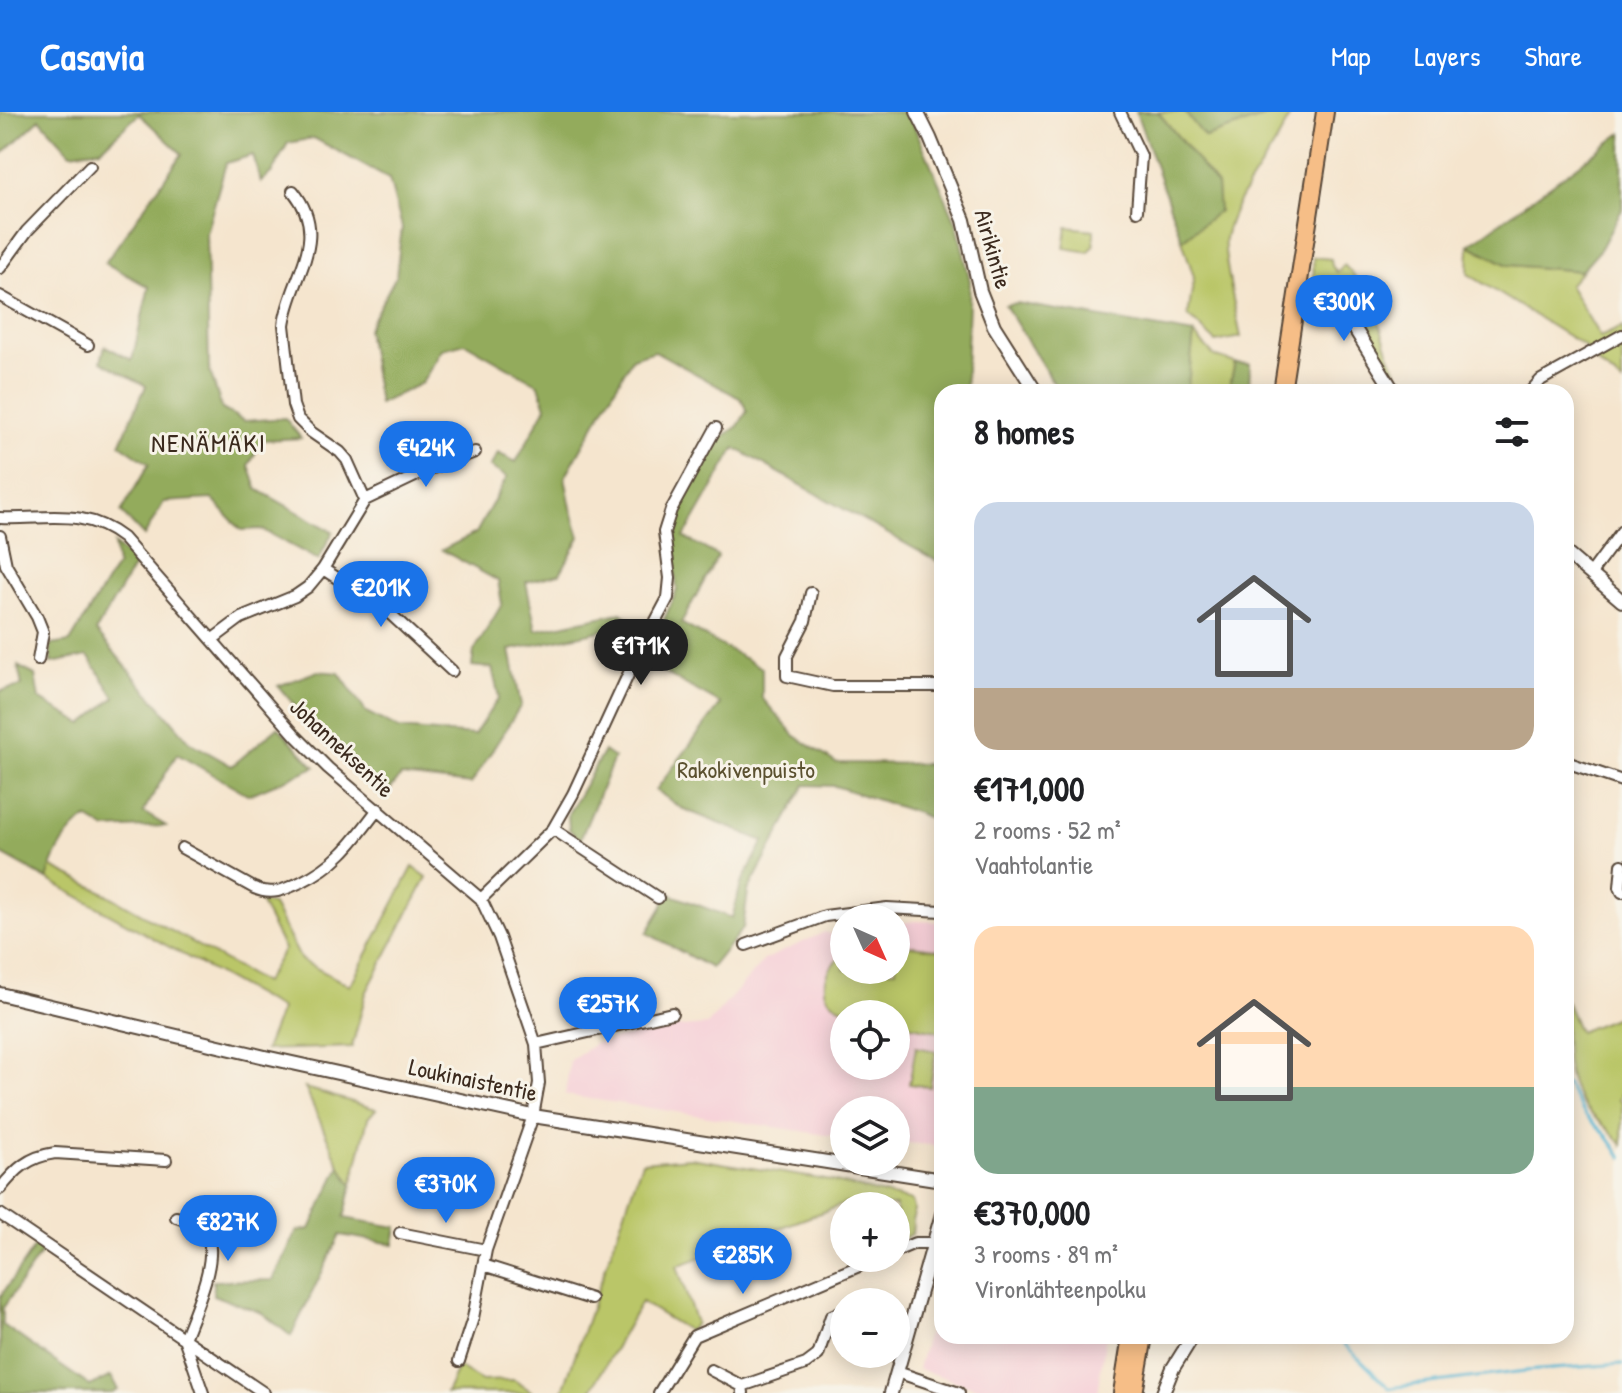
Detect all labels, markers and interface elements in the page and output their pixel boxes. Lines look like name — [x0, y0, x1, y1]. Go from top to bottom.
text: Casavia — [40, 30, 144, 82]
text: Map — [1331, 37, 1371, 75]
text: Layers — [1415, 37, 1480, 75]
text: Share — [1524, 37, 1582, 75]
street label: Airikintie — [967, 205, 1021, 293]
pin: €300K — [1288, 275, 1400, 343]
text: €300K — [1313, 283, 1375, 318]
text: 8 homes — [974, 409, 1074, 455]
icon: filters — [1490, 410, 1534, 454]
pin: €424K — [370, 421, 482, 489]
district label: NENÄMÄKI — [151, 425, 267, 460]
text: €424K — [397, 429, 455, 464]
icon: home — [1182, 554, 1326, 698]
pin: €201K — [325, 561, 437, 629]
text: €201K — [351, 569, 411, 604]
pin: €171K — [585, 619, 697, 687]
text: €171K — [612, 627, 670, 662]
street label: Johanneksentie — [283, 691, 402, 804]
park label: Rakokivenpuisto — [677, 753, 815, 785]
text: €171,000 — [974, 766, 1084, 812]
text: 2 rooms · 52 m² — [974, 812, 1121, 847]
text: Vaahtolantie — [974, 847, 1093, 882]
north arrow — [830, 904, 910, 984]
map controls — [830, 904, 910, 1368]
pin: €257K — [552, 977, 664, 1045]
icon: home — [1182, 978, 1326, 1122]
text: €257K — [577, 985, 639, 1020]
button: locate — [830, 1000, 910, 1080]
street label: Loukinaistentie — [406, 1050, 541, 1108]
button: layers — [830, 1096, 910, 1176]
pin: €370K — [390, 1157, 502, 1225]
text: €370K — [415, 1165, 477, 1200]
text: €370,000 — [974, 1190, 1090, 1236]
button: + — [830, 1192, 910, 1272]
pin: €827K — [172, 1195, 284, 1263]
text: €827K — [197, 1203, 259, 1238]
pin: €285K — [687, 1228, 799, 1296]
text: €285K — [713, 1236, 773, 1271]
text: 3 rooms · 89 m² — [974, 1236, 1118, 1271]
text: Vironlähteenpolku — [974, 1271, 1146, 1306]
button: − — [830, 1288, 910, 1368]

